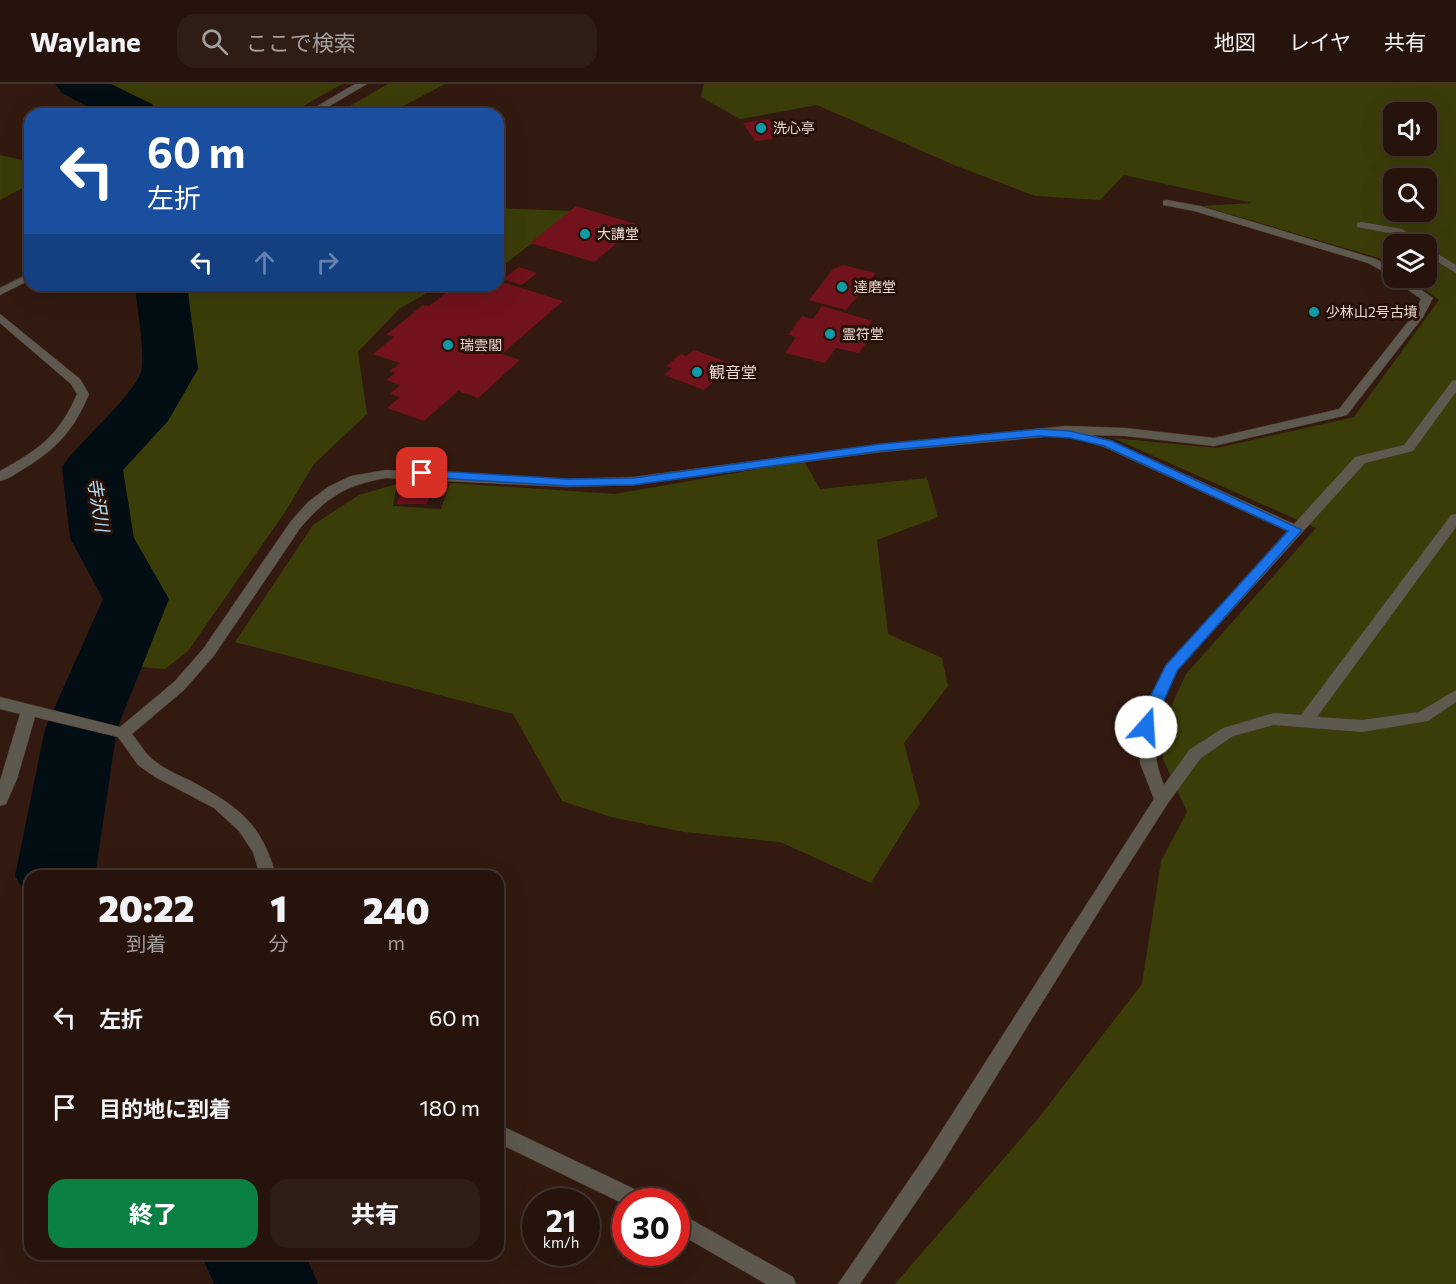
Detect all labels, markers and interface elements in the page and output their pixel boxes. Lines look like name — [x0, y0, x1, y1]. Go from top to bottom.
search box — [177, 14, 597, 68]
text: Waylane — [30, 24, 141, 58]
icon: search — [198, 25, 231, 58]
text: ここで検索 — [246, 29, 356, 56]
text: 地図 — [1214, 29, 1256, 54]
text: レイヤ — [1289, 29, 1351, 54]
text: 共有 — [1384, 29, 1426, 54]
map controls — [1383, 102, 1437, 288]
button: sound — [1383, 102, 1437, 156]
place label: 洗心亭 — [773, 119, 815, 136]
marker: 洗心亭 — [754, 121, 768, 135]
text: 60 m — [147, 125, 246, 177]
icon: left — [48, 132, 126, 210]
button: search — [1383, 168, 1437, 222]
text: 左折 — [147, 181, 201, 214]
place label: 大講堂 — [597, 225, 639, 242]
marker: 大講堂 — [578, 227, 592, 241]
button: layers — [1383, 234, 1437, 288]
icon: left — [185, 246, 218, 279]
icon: ahead — [248, 246, 281, 279]
icon: right — [311, 246, 344, 279]
place label: 達磨堂 — [854, 278, 896, 295]
marker: 達磨堂 — [835, 280, 849, 294]
place label: 少林山2号古墳 — [1326, 303, 1418, 320]
marker: 少林山2号古墳 — [1307, 305, 1321, 319]
place label: 霊符堂 — [842, 325, 884, 342]
marker: 霊符堂 — [823, 327, 837, 341]
place label: 瑞雲閣 — [460, 336, 502, 353]
marker: 瑞雲閣 — [441, 338, 455, 352]
place label: 観音堂 — [709, 362, 757, 381]
marker: 観音堂 — [690, 365, 704, 379]
pin — [396, 447, 447, 498]
icon: arrive — [405, 456, 438, 489]
water label: 寺沢川 — [84, 476, 114, 535]
position arrow — [1114, 695, 1178, 759]
text: 20:22 — [98, 885, 195, 929]
text: 1 — [270, 885, 287, 929]
text: 240 — [363, 887, 430, 931]
text: m — [388, 930, 405, 954]
text: 到着 — [126, 931, 166, 955]
text: 分 — [269, 931, 289, 955]
icon: left — [48, 1001, 81, 1034]
text: 60 m — [429, 1004, 480, 1031]
text: 左折 — [99, 1005, 143, 1032]
icon: arrive — [48, 1091, 81, 1124]
text: 180 m — [419, 1094, 480, 1121]
text: 目的地に到着 — [99, 1095, 231, 1122]
button: 終了 — [48, 1179, 258, 1248]
button: 共有 — [270, 1179, 480, 1248]
speed limit sign: 30 — [612, 1188, 690, 1266]
text: 21 — [546, 1201, 576, 1238]
text: km/h — [543, 1233, 579, 1251]

